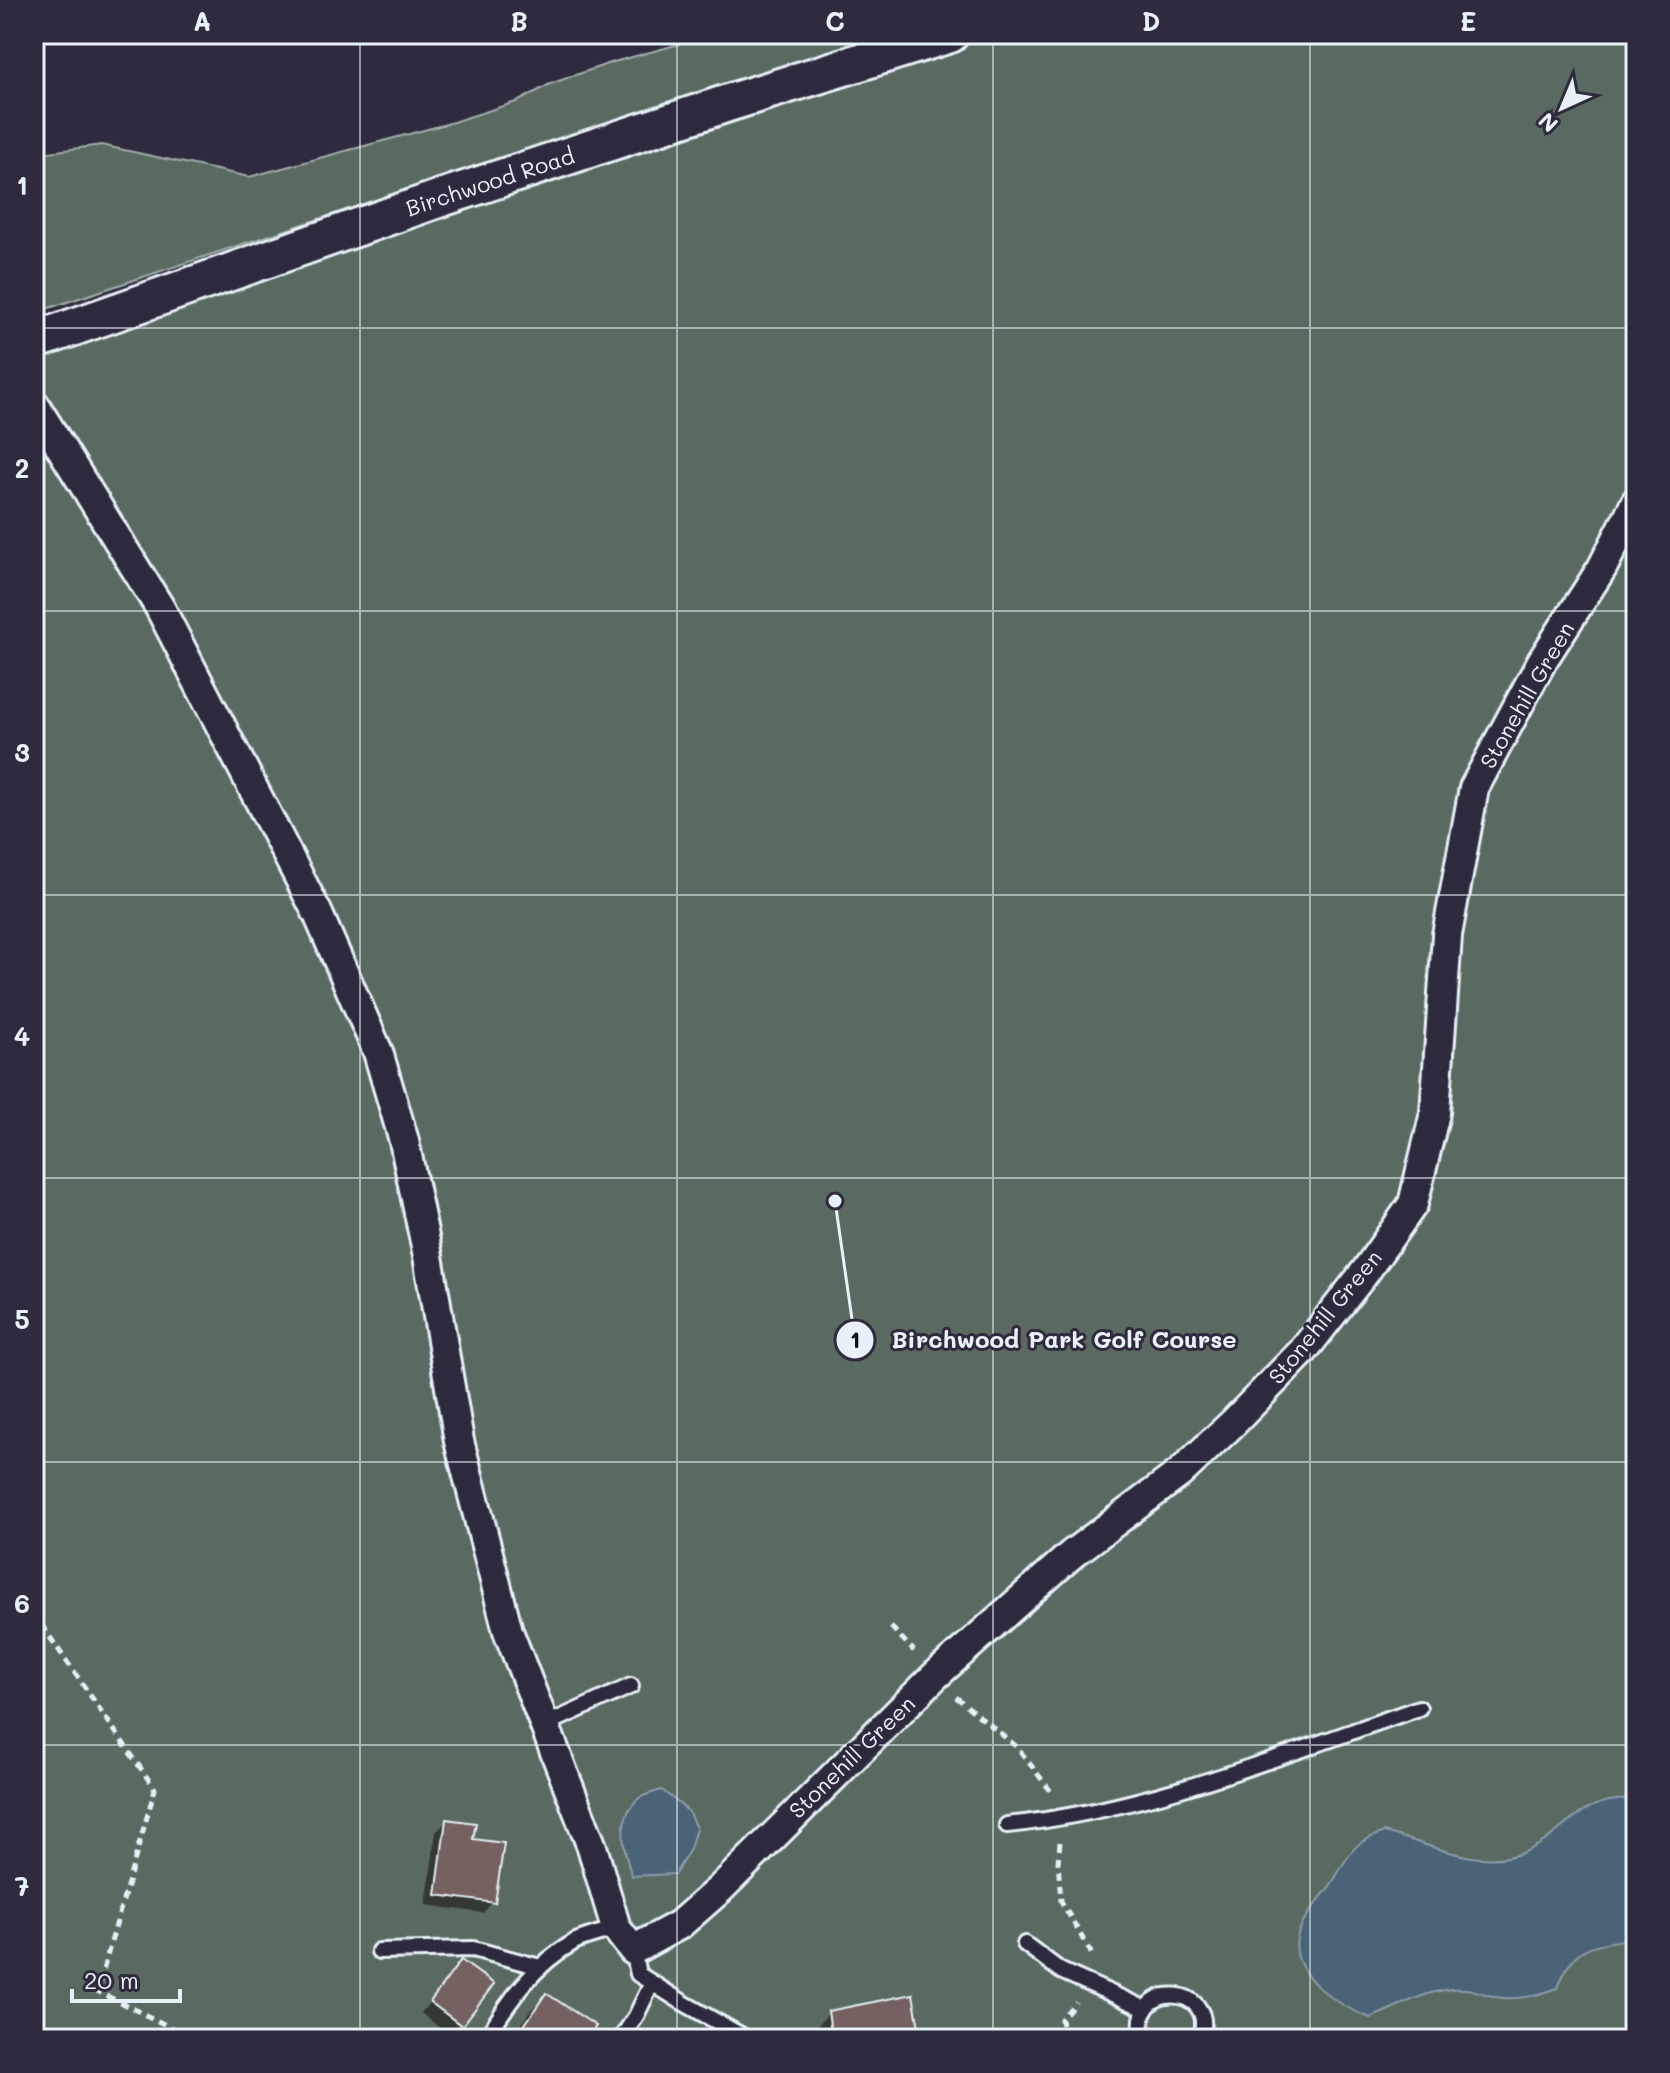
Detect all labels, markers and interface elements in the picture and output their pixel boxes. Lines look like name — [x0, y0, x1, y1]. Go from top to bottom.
text: A — [193, 4, 211, 38]
text: B — [510, 4, 528, 38]
text: C — [825, 4, 845, 38]
text: D — [1142, 4, 1160, 38]
text: E — [1460, 4, 1476, 38]
north arrow — [1522, 68, 1602, 148]
text: N — [1532, 107, 1564, 139]
street label: Birchwood Road — [402, 141, 578, 222]
text: 1 — [16, 168, 28, 202]
text: 2 — [15, 451, 29, 485]
street label: Stonehill Green — [1473, 616, 1580, 773]
text: 3 — [14, 735, 30, 769]
text: 4 — [14, 1019, 30, 1053]
street label: Stonehill Green — [1261, 1243, 1388, 1390]
text: 5 — [14, 1302, 30, 1336]
callout: Birchwood Park Golf Course — [835, 1316, 1252, 1364]
text: 1 — [850, 1323, 860, 1354]
text: Birchwood Park Golf Course — [891, 1323, 1237, 1354]
text: 6 — [14, 1586, 30, 1620]
street label: Stonehill Green — [782, 1689, 921, 1824]
text: 7 — [15, 1869, 29, 1903]
scale bar — [72, 1953, 180, 2003]
text: 20 m — [84, 1964, 139, 1995]

